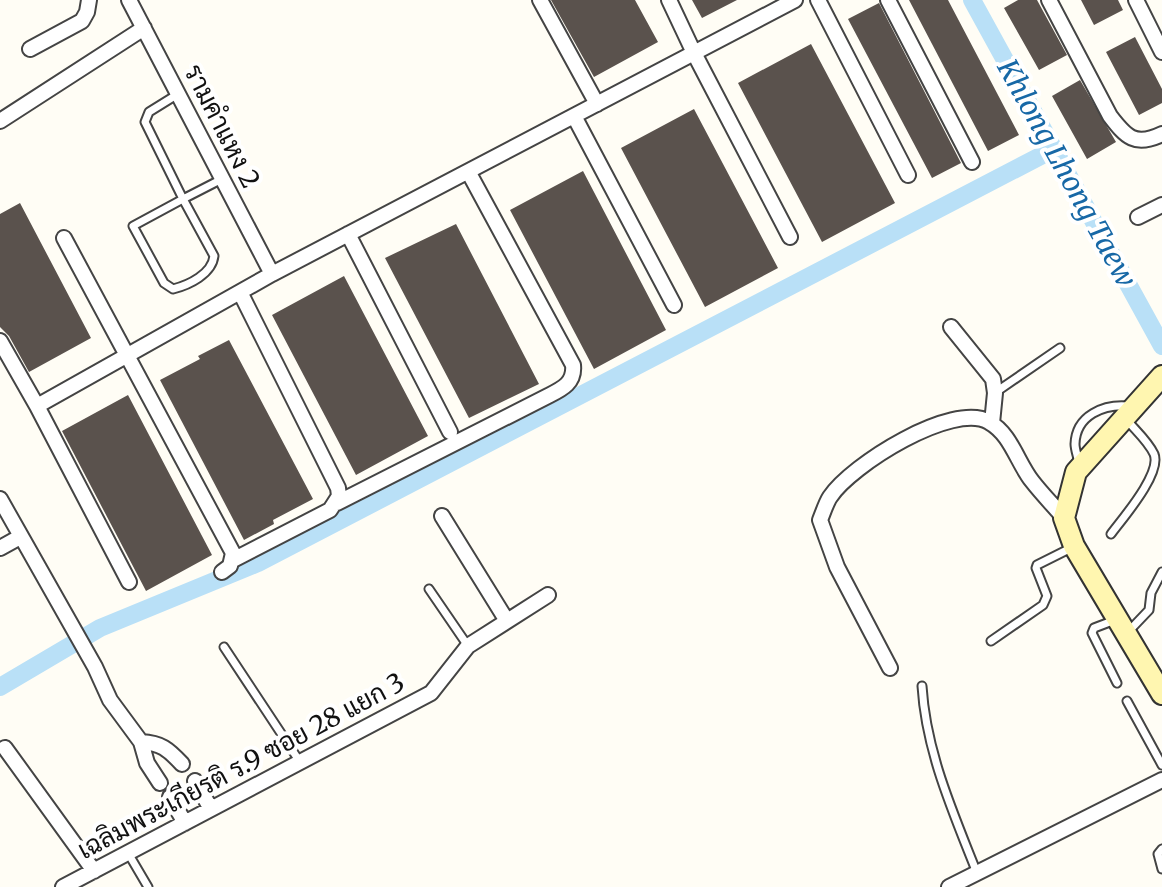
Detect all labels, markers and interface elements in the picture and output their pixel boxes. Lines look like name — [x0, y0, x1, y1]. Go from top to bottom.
water label: Khlong Lhong Taew — [989, 52, 1144, 293]
street label: รามคำแหง 2 — [177, 58, 268, 193]
street label: เฉลิมพระเกียรติ ร.9 ซอย 28 แยก 3 — [72, 665, 410, 866]

